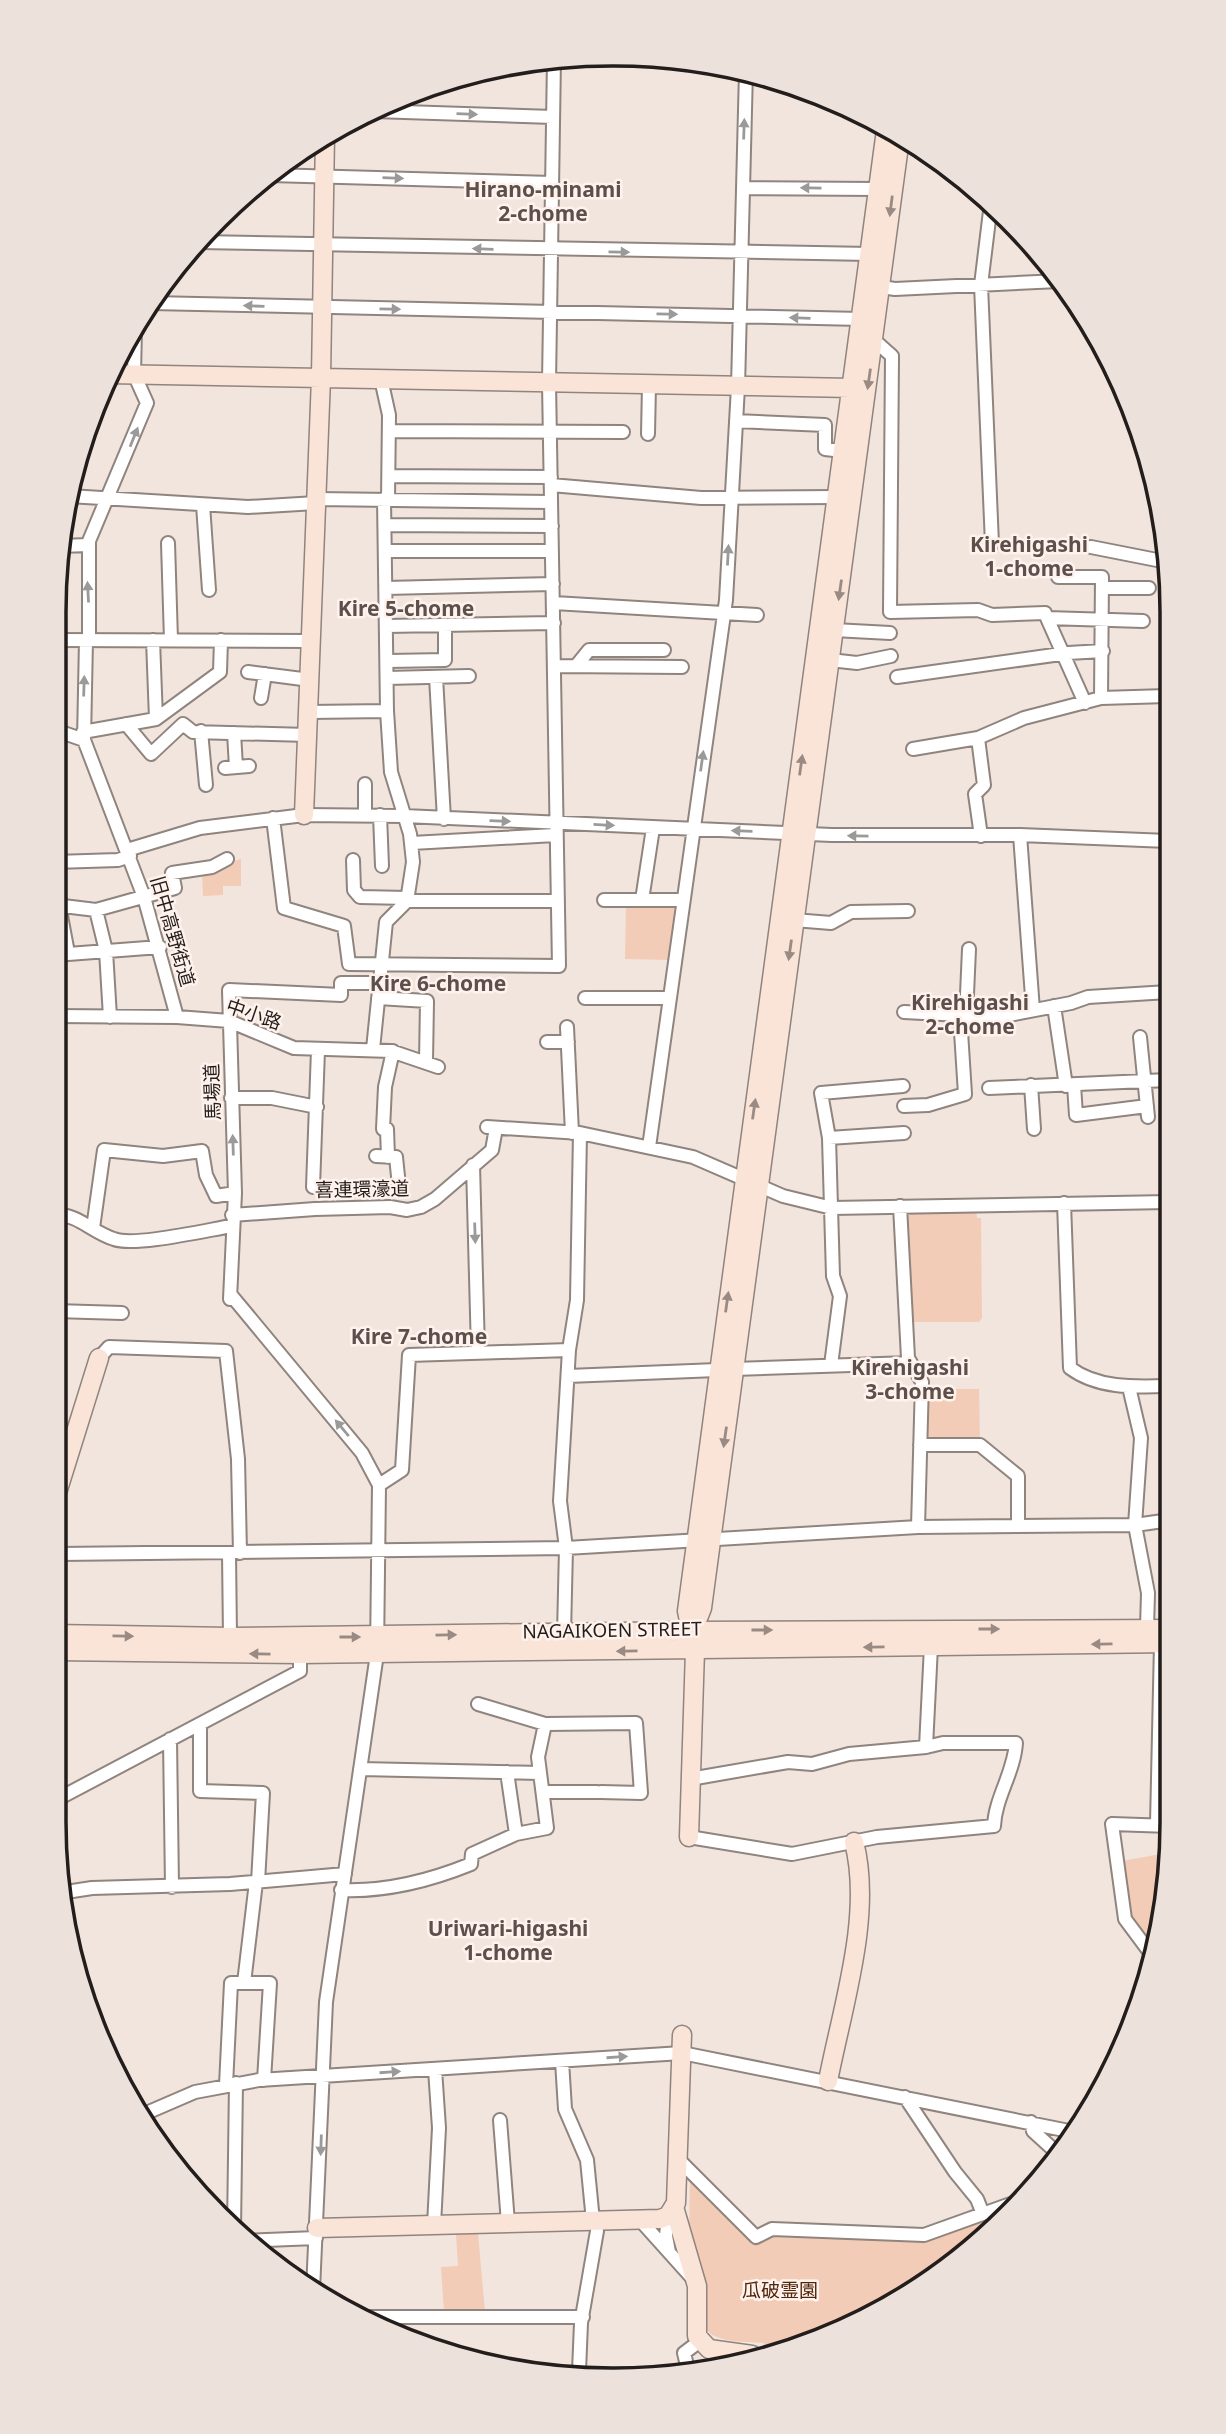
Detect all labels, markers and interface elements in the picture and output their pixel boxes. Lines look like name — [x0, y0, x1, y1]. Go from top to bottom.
one-way arrow — [456, 108, 478, 119]
one-way arrow — [739, 118, 750, 140]
one-way arrow — [382, 173, 404, 184]
district label: Hirano-minami 2-chome — [464, 175, 622, 227]
one-way arrow — [799, 182, 821, 194]
one-way arrow — [885, 195, 896, 217]
one-way arrow — [472, 243, 494, 254]
one-way arrow — [609, 246, 631, 258]
one-way arrow — [243, 301, 265, 312]
one-way arrow — [380, 304, 402, 315]
one-way arrow — [657, 309, 679, 320]
one-way arrow — [789, 312, 811, 323]
one-way arrow — [863, 368, 874, 390]
one-way arrow — [128, 426, 139, 447]
district label: Kirehigashi 1-chome — [970, 530, 1088, 582]
one-way arrow — [723, 543, 734, 565]
one-way arrow — [834, 579, 845, 601]
one-way arrow — [83, 581, 94, 603]
district label: Kire 5-chome — [338, 594, 474, 622]
one-way arrow — [78, 675, 89, 697]
one-way arrow — [697, 750, 708, 772]
one-way arrow — [796, 754, 807, 776]
one-way arrow — [489, 815, 511, 827]
one-way arrow — [593, 820, 615, 831]
one-way arrow — [731, 825, 753, 836]
one-way arrow — [847, 830, 869, 842]
street label: 旧中高野街道 — [145, 873, 201, 989]
one-way arrow — [785, 939, 796, 961]
district label: Kire 6-chome — [370, 969, 506, 997]
district label: Kirehigashi 2-chome — [911, 988, 1029, 1040]
street label: 中小路 — [223, 992, 285, 1036]
street label: 馬場道 — [198, 1063, 226, 1121]
one-way arrow — [749, 1098, 760, 1120]
one-way arrow — [227, 1134, 239, 1156]
street label: 喜連環濠道 — [314, 1175, 410, 1203]
one-way arrow — [469, 1223, 480, 1245]
one-way arrow — [721, 1291, 732, 1313]
district label: Kire 7-chome — [351, 1322, 487, 1350]
district label: Kirehigashi 3-chome — [851, 1353, 969, 1405]
one-way arrow — [334, 1420, 349, 1438]
one-way arrow — [719, 1426, 730, 1448]
street label: NAGAIKOEN STREET — [522, 1615, 702, 1645]
one-way arrow — [978, 1623, 1000, 1635]
one-way arrow — [751, 1624, 773, 1636]
one-way arrow — [112, 1630, 134, 1641]
one-way arrow — [435, 1630, 457, 1641]
one-way arrow — [339, 1631, 361, 1642]
one-way arrow — [1091, 1638, 1113, 1649]
one-way arrow — [863, 1641, 885, 1653]
one-way arrow — [615, 1645, 637, 1657]
one-way arrow — [249, 1648, 271, 1660]
district label: Uriwari-higashi 1-chome — [428, 1914, 588, 1966]
one-way arrow — [606, 2052, 628, 2063]
one-way arrow — [379, 2066, 401, 2077]
one-way arrow — [315, 2134, 327, 2156]
park label: 瓜破霊園 — [742, 2277, 818, 2303]

